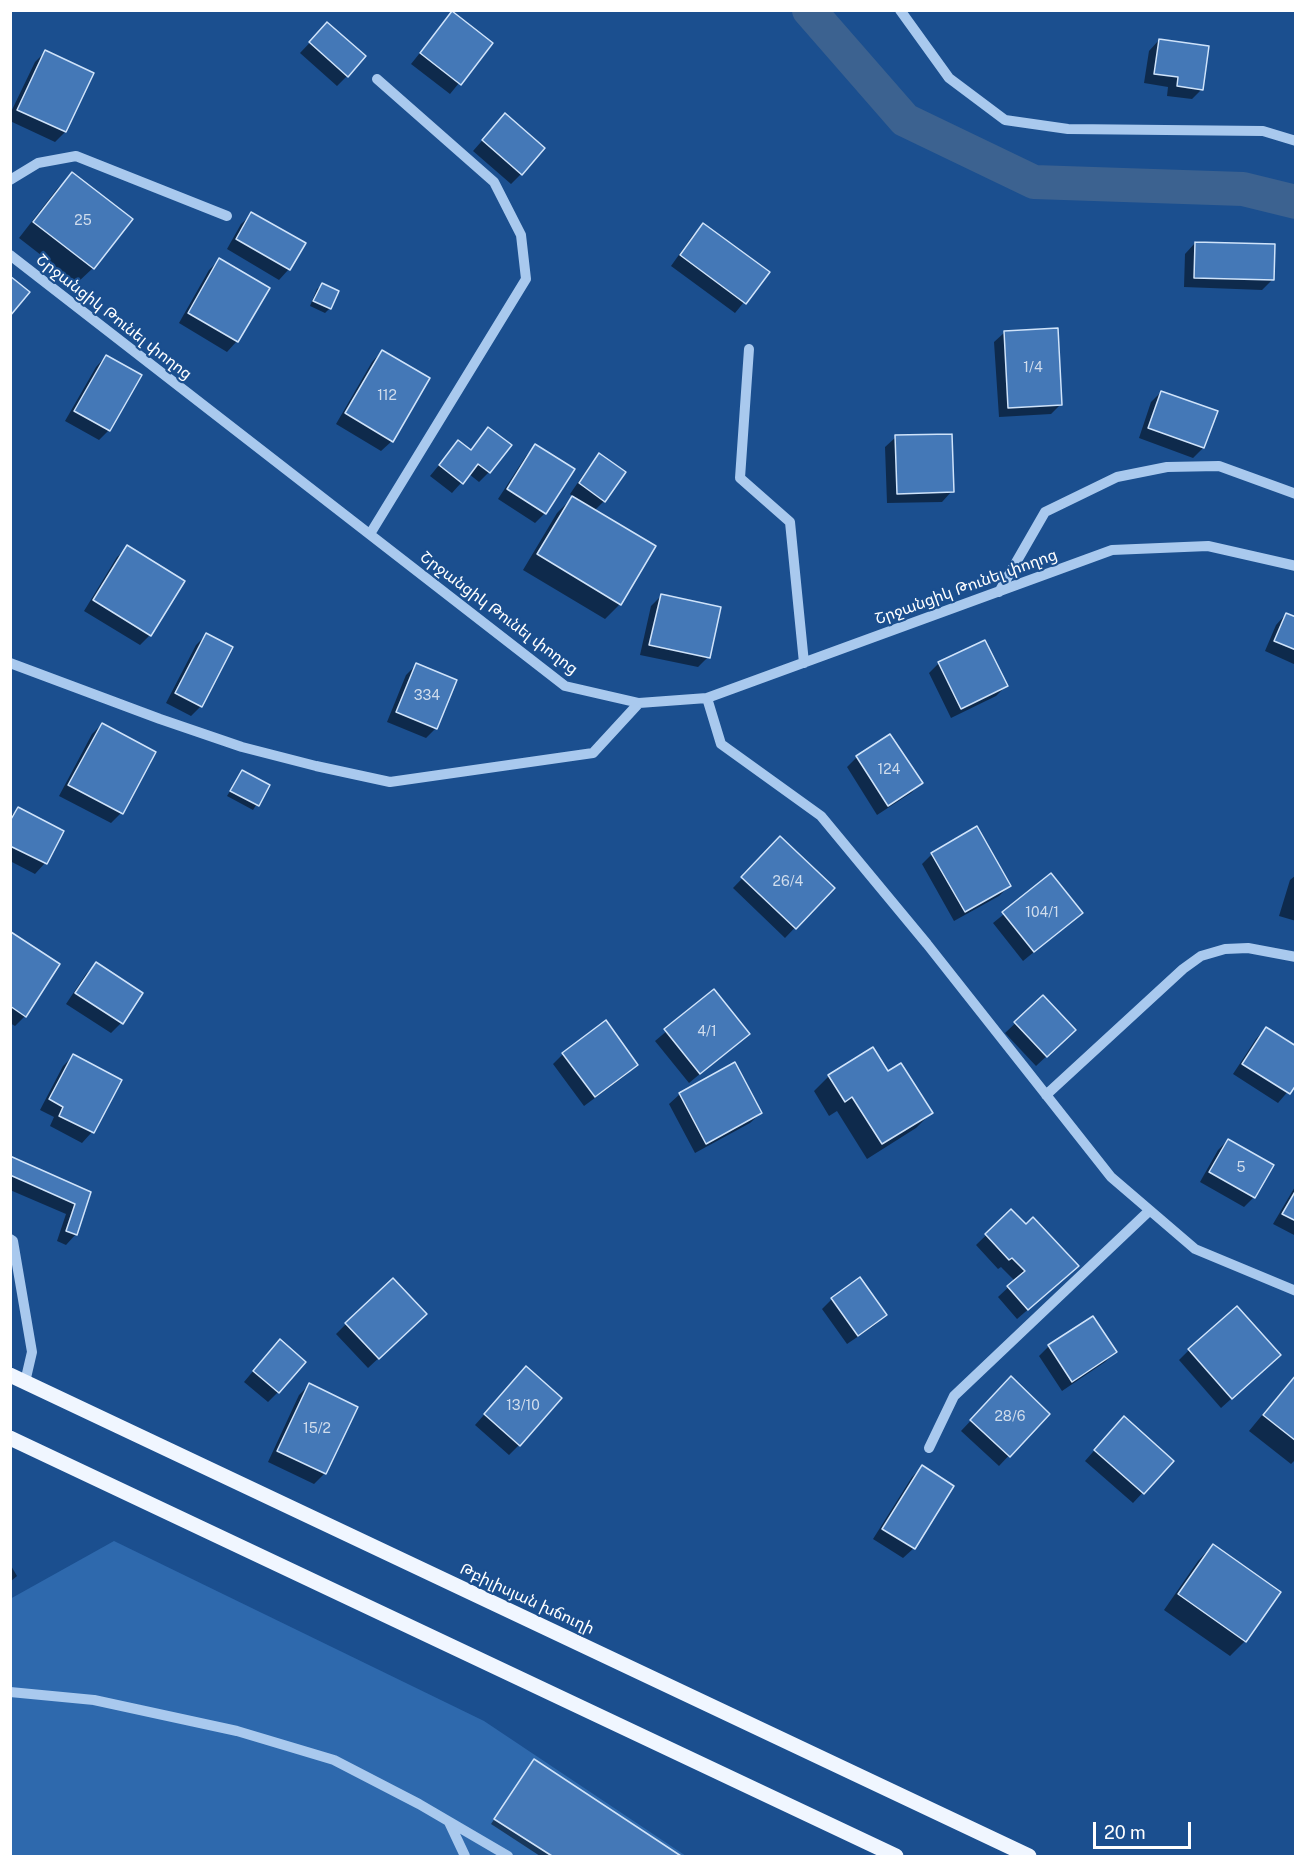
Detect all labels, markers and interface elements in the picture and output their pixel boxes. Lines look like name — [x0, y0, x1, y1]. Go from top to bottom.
house number: 25 — [74, 213, 92, 229]
street label: Շրջանցիկ Թունել փողոց — [32, 250, 196, 384]
house number: 1/4 — [1023, 360, 1043, 376]
house number: 112 — [377, 388, 397, 404]
street label: Շրջանցիկ Թունել փողոց — [872, 545, 1060, 629]
street label: Շրջանցիկ Թունել փողոց — [416, 547, 582, 679]
house number: 334 — [414, 688, 440, 704]
house number: 124 — [878, 762, 900, 778]
house number: 26/4 — [773, 874, 803, 890]
house number: 104/1 — [1025, 905, 1059, 921]
house number: 4/1 — [697, 1024, 717, 1040]
house number: 5 — [1237, 1160, 1245, 1176]
house number: 13/10 — [506, 1398, 540, 1414]
house number: 28/6 — [994, 1409, 1026, 1425]
house number: 15/2 — [303, 1421, 331, 1437]
street label: Թբիլիսյան խճուղի — [457, 1559, 597, 1639]
scale bar — [1096, 1810, 1194, 1848]
text: 20 m — [1104, 1822, 1146, 1843]

